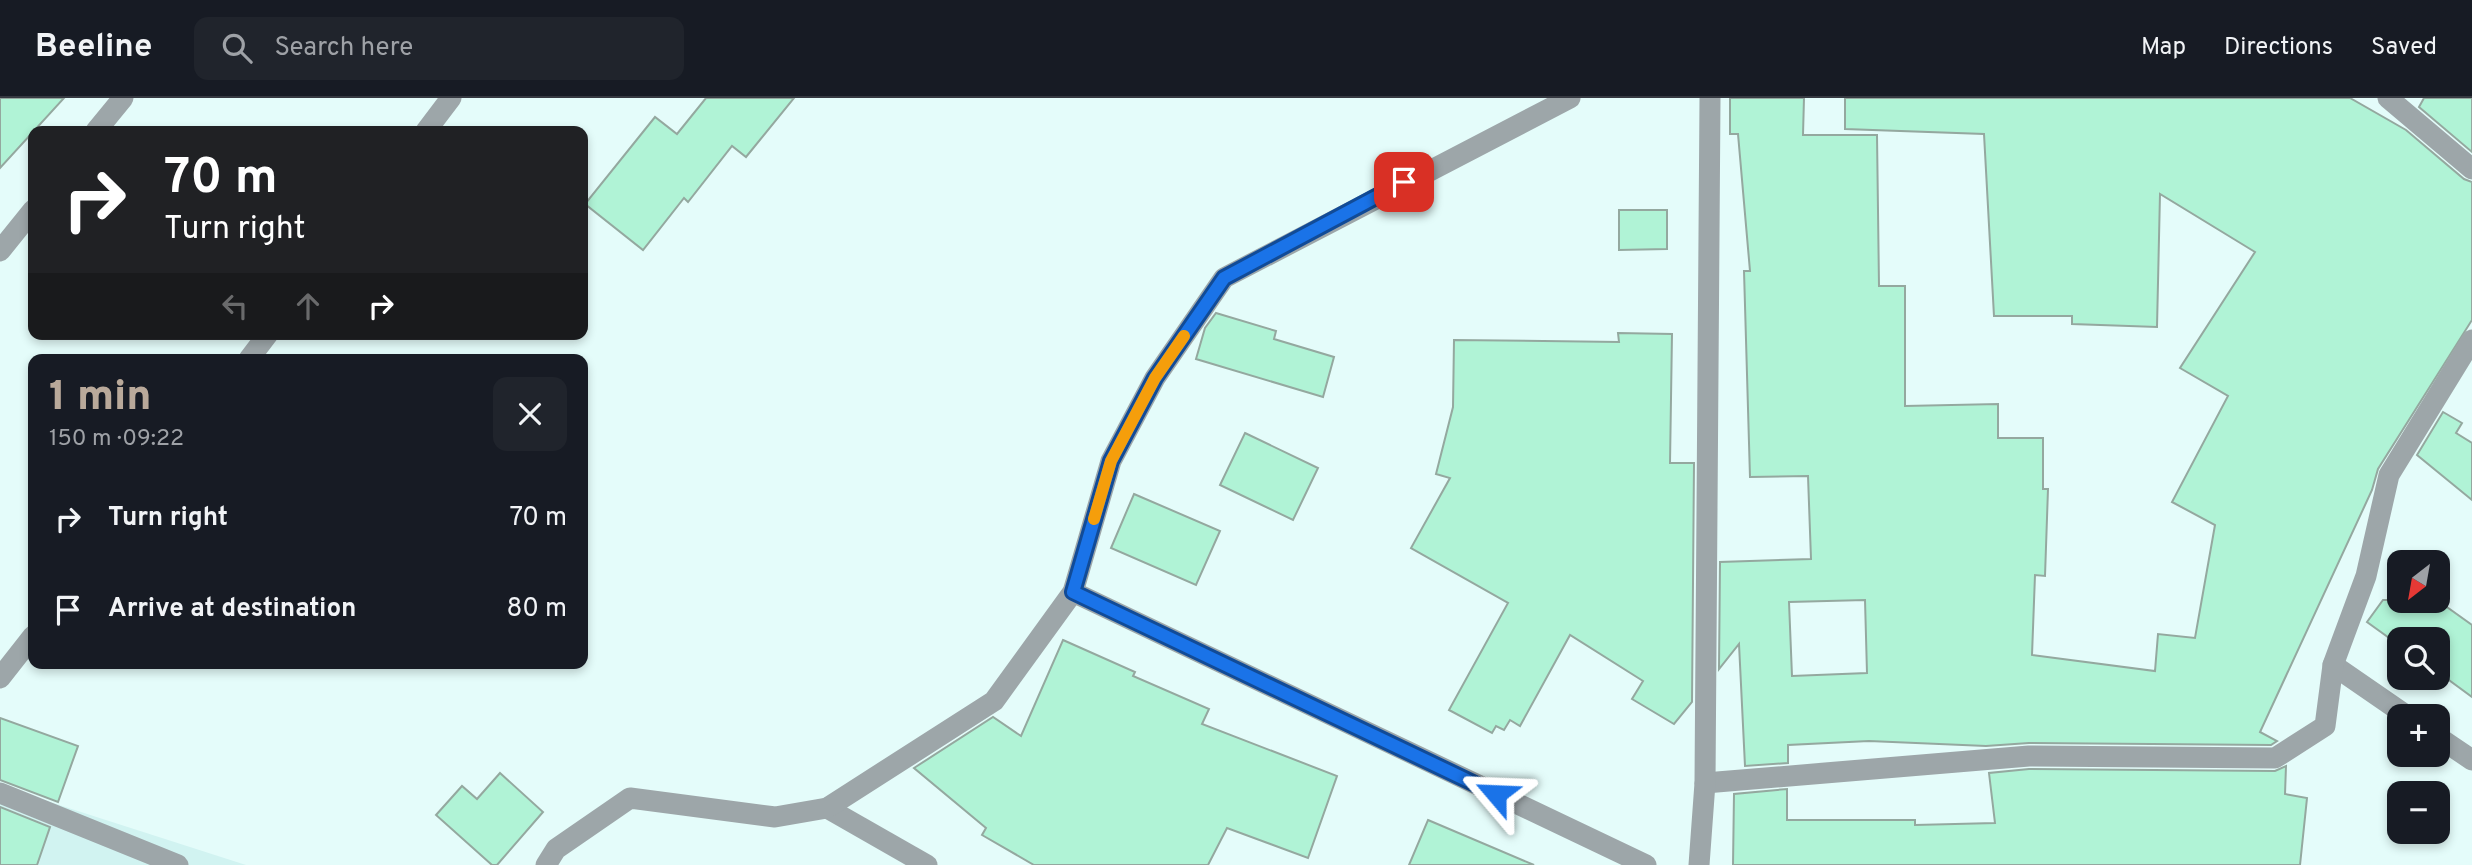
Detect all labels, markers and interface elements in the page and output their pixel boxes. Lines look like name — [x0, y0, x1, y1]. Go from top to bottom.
search box — [194, 17, 684, 80]
text: Beeline — [35, 27, 152, 69]
icon: search — [218, 29, 256, 67]
text: Search here — [274, 32, 413, 65]
text: Map — [2141, 33, 2186, 63]
text: Directions — [2224, 33, 2333, 63]
text: Saved — [2371, 33, 2437, 63]
text: 70 m — [164, 149, 278, 211]
pin — [1374, 152, 1434, 212]
icon: right — [49, 154, 140, 245]
icon: arrive — [1385, 163, 1423, 201]
text: Turn right — [164, 210, 306, 250]
icon: left — [216, 287, 254, 325]
icon: ahead — [289, 287, 327, 325]
icon: right — [362, 287, 400, 325]
text: 1 min — [49, 372, 152, 425]
button: close — [493, 377, 567, 451]
text: 150 m · 09:22 — [49, 425, 184, 454]
icon: right — [49, 500, 87, 538]
text: Turn right — [108, 502, 228, 535]
text: 70 m — [509, 502, 567, 535]
north arrow — [2387, 550, 2450, 612]
map controls — [2387, 550, 2450, 844]
icon: arrive — [49, 591, 87, 629]
text: Arrive at destination — [108, 593, 356, 626]
text: 80 m — [507, 593, 567, 626]
button: search — [2387, 627, 2450, 690]
button: + — [2387, 704, 2450, 767]
position arrow — [1459, 757, 1533, 831]
button: − — [2387, 781, 2450, 844]

